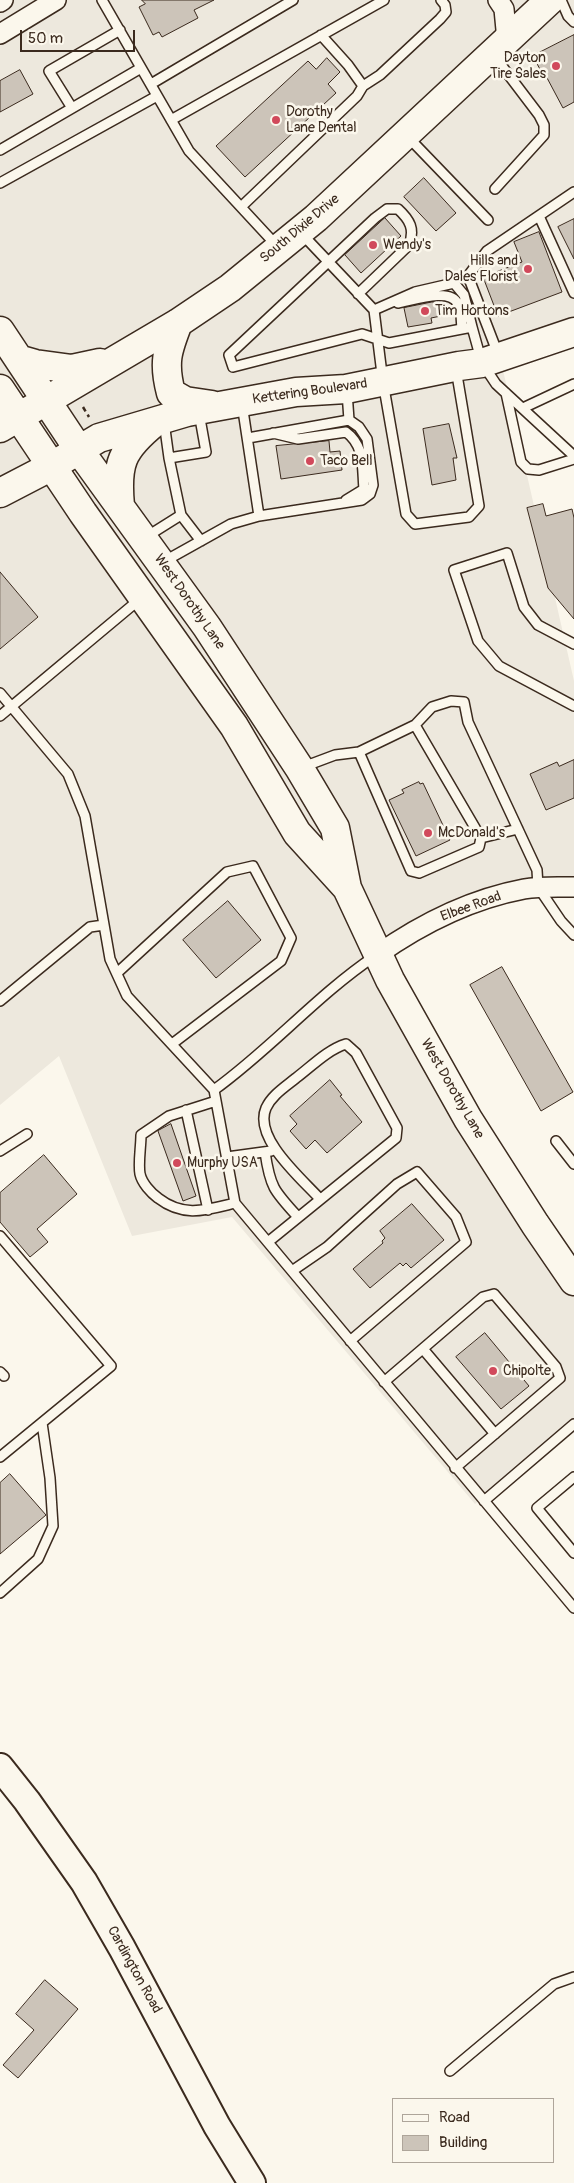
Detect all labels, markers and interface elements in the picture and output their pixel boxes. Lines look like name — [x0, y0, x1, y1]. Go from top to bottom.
scale bar — [22, 20, 138, 52]
text: 50 m — [28, 29, 63, 48]
place label: Dayton Tire Sales — [490, 50, 546, 82]
marker: Dayton Tire Sales — [550, 60, 562, 72]
place label: Dorothy Lane Dental — [286, 104, 357, 136]
marker: Dorothy Lane Dental — [270, 114, 282, 126]
street label: South Dixie Drive — [257, 191, 343, 267]
place label: Wendy's — [383, 237, 431, 253]
marker: Wendy's — [367, 239, 379, 251]
place label: Hills and Dales Florist — [445, 253, 518, 286]
marker: Hills and Dales Florist — [522, 263, 534, 275]
place label: Tim Hortons — [435, 303, 509, 319]
marker: Tim Hortons — [419, 305, 431, 317]
street label: Kettering Boulevard — [251, 376, 369, 408]
place label: Taco Bell — [320, 453, 373, 469]
marker: Taco Bell — [304, 455, 316, 467]
street label: West Dorothy Lane — [150, 551, 228, 653]
place label: McDonald's — [438, 825, 505, 841]
marker: McDonald's — [422, 827, 434, 839]
street label: Elbee Road — [438, 888, 504, 926]
street label: West Dorothy Lane — [417, 1036, 487, 1142]
place label: Murphy USA — [187, 1155, 258, 1171]
marker: Murphy USA — [171, 1157, 183, 1169]
place label: Chipolte — [503, 1363, 551, 1379]
marker: Chipolte — [487, 1365, 499, 1377]
street label: Cardington Road — [103, 1923, 165, 2017]
legend — [392, 2098, 554, 2163]
text: Road — [439, 2108, 470, 2127]
text: Building — [439, 2133, 487, 2152]

